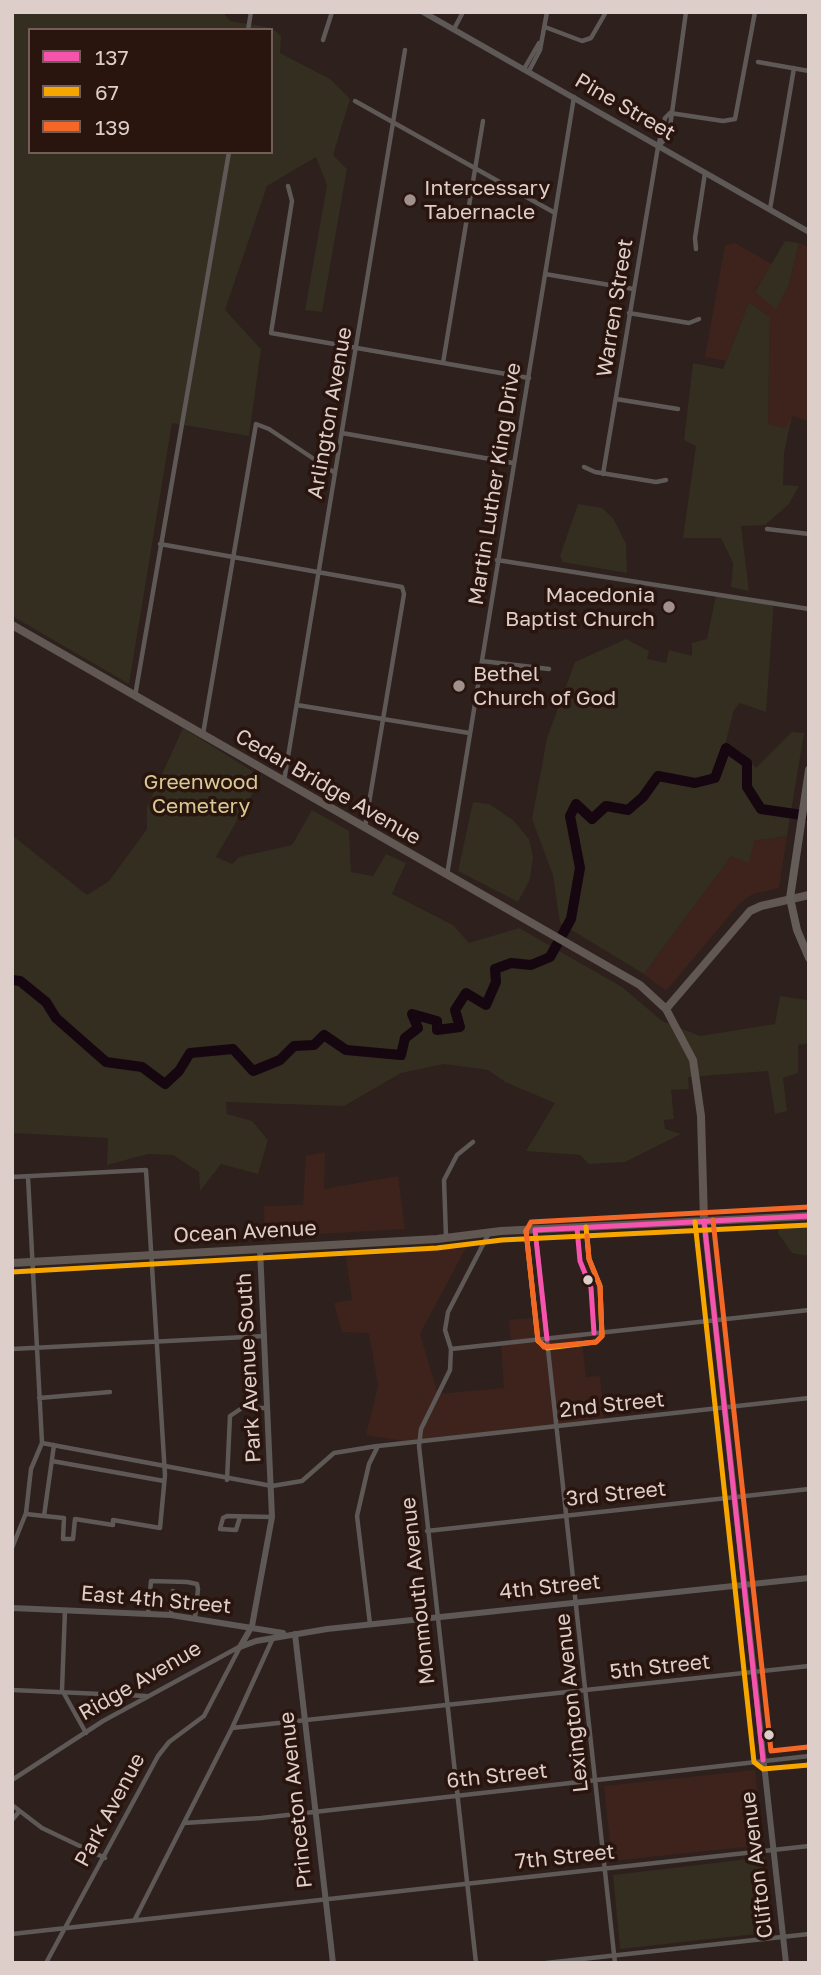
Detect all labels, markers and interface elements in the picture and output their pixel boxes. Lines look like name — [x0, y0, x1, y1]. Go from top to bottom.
legend — [28, 28, 273, 154]
text: 137 — [95, 44, 129, 70]
street label: Pine Street — [570, 68, 680, 146]
text: 67 — [95, 79, 119, 105]
text: 139 — [95, 114, 130, 140]
place label: Intercessary Tabernacle — [424, 175, 550, 225]
marker: Intercessary Tabernacle — [402, 192, 418, 208]
street label: Warren Street — [592, 237, 638, 379]
street label: Arlington Avenue — [303, 325, 357, 501]
street label: Martin Luther King Drive — [463, 361, 527, 607]
place label: Macedonia Baptist Church — [505, 582, 655, 632]
marker: Macedonia Baptist Church — [661, 599, 677, 615]
place label: Bethel Church of God — [473, 661, 616, 711]
marker: Bethel Church of God — [451, 678, 467, 694]
street label: Cedar Bridge Avenue — [231, 724, 425, 850]
park label: Greenwood Cemetery — [144, 769, 258, 819]
street label: Ocean Avenue — [173, 1216, 317, 1248]
street label: Park Avenue South — [231, 1272, 267, 1464]
unlabelled marker — [581, 1273, 595, 1287]
street label: 2nd Street — [558, 1387, 666, 1423]
street label: 3rd Street — [565, 1476, 667, 1512]
street label: Monmouth Avenue — [396, 1496, 440, 1686]
street label: 4th Street — [498, 1569, 602, 1605]
street label: East 4th Street — [80, 1581, 232, 1619]
street label: Lexington Avenue — [550, 1612, 594, 1794]
street label: Ridge Avenue — [74, 1636, 206, 1726]
street label: 5th Street — [609, 1649, 711, 1685]
street label: Princeton Avenue — [274, 1710, 318, 1890]
unlabelled marker — [762, 1728, 776, 1742]
street label: Park Avenue — [70, 1749, 150, 1871]
street label: 6th Street — [445, 1758, 549, 1794]
street label: Clifton Avenue — [735, 1790, 779, 1940]
street label: 7th Street — [514, 1839, 616, 1875]

